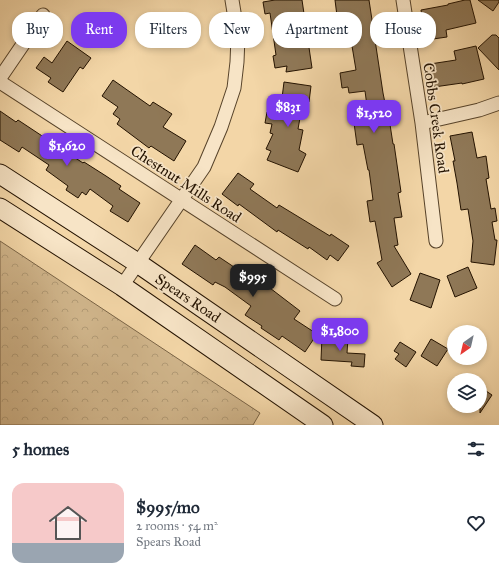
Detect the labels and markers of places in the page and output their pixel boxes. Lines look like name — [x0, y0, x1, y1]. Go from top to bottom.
pin: $831 — [264, 94, 312, 128]
pin: $1,520 — [341, 100, 407, 134]
pin: $1,620 — [34, 133, 100, 167]
pin: $995 — [229, 264, 277, 298]
pin: $1,800 — [307, 318, 373, 352]

